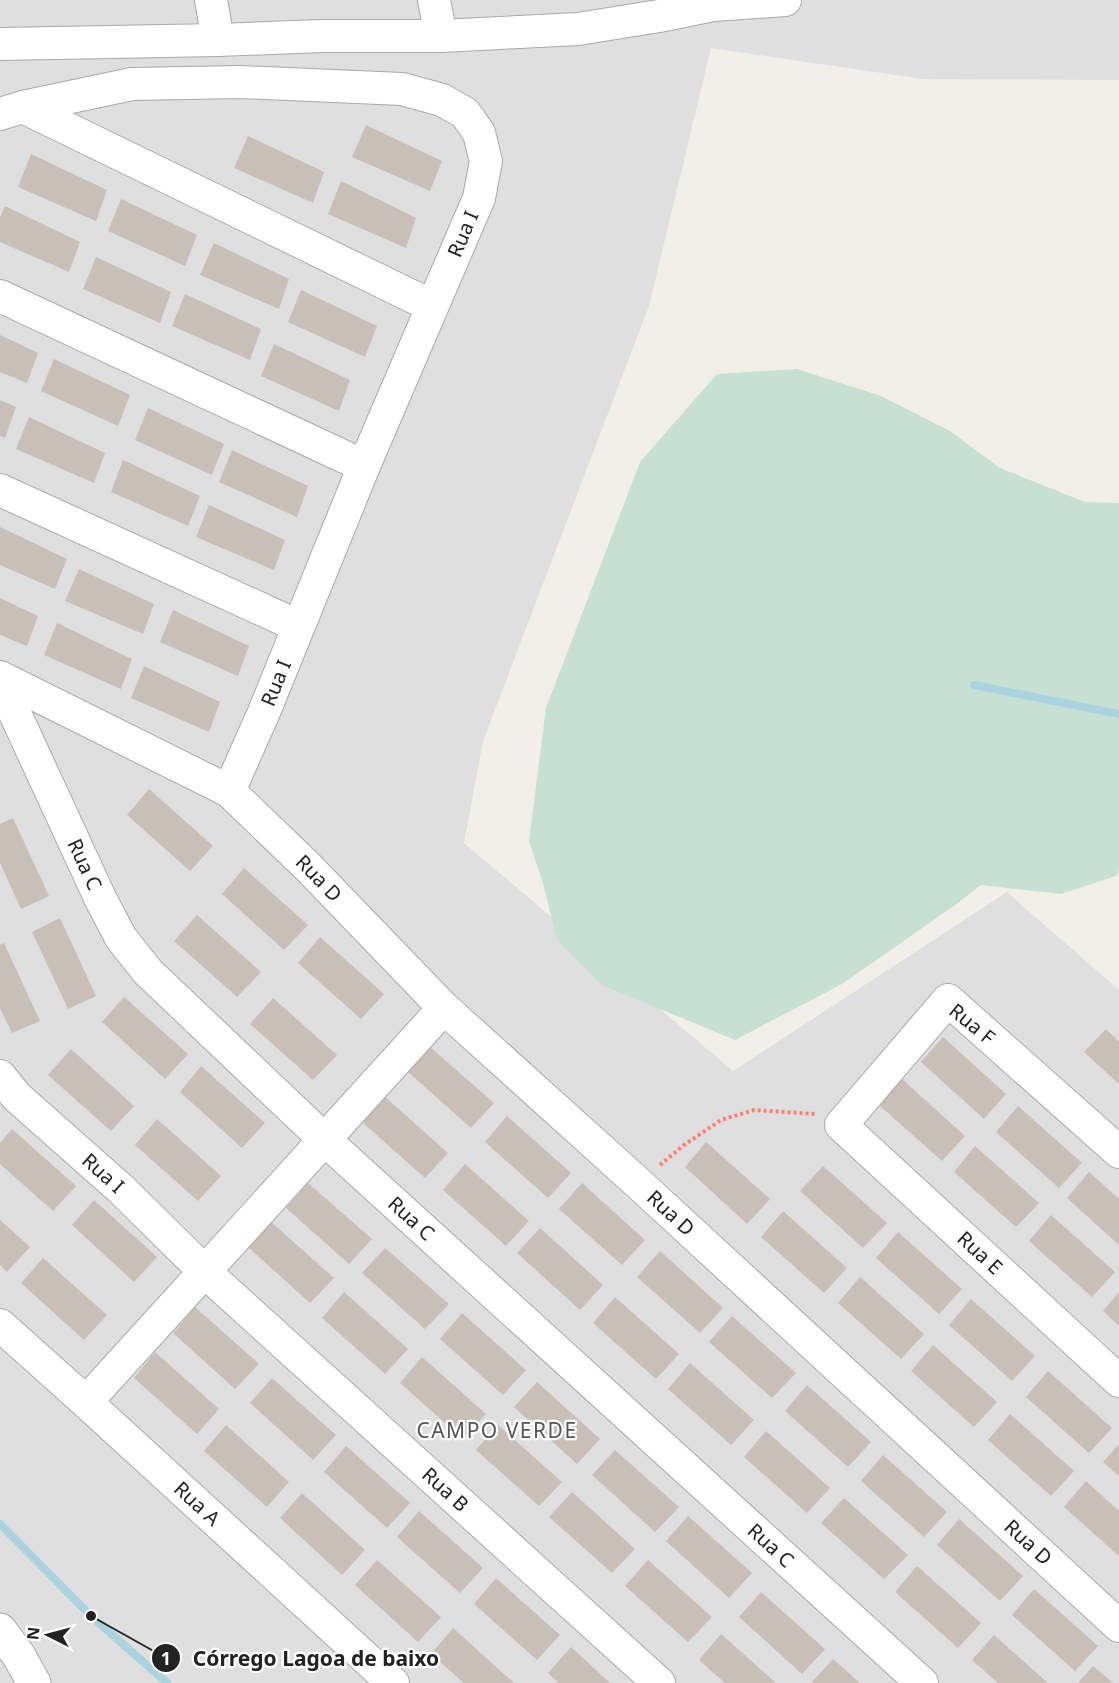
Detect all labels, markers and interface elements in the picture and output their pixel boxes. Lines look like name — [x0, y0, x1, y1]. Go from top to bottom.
street label: Rua I — [441, 206, 484, 261]
street label: Rua I — [254, 656, 297, 710]
street label: Rua C — [62, 834, 109, 895]
street label: Rua D — [290, 848, 348, 907]
street label: Rua F — [944, 997, 1001, 1050]
street label: Rua I — [76, 1147, 130, 1199]
street label: Rua D — [641, 1184, 701, 1242]
street label: Rua C — [382, 1190, 441, 1246]
street label: Rua E — [952, 1225, 1009, 1280]
district label: CAMPO VERDE — [416, 1416, 578, 1444]
street label: Rua B — [416, 1461, 475, 1517]
street label: Rua A — [168, 1475, 227, 1532]
street label: Rua D — [999, 1513, 1058, 1571]
street label: Rua C — [742, 1517, 800, 1573]
north arrow — [18, 1605, 78, 1665]
text: N — [21, 1626, 45, 1641]
callout: Córrego Lagoa de baixo — [151, 1639, 451, 1678]
text: Córrego Lagoa de baixo — [193, 1644, 439, 1672]
text: 1 — [161, 1646, 171, 1670]

